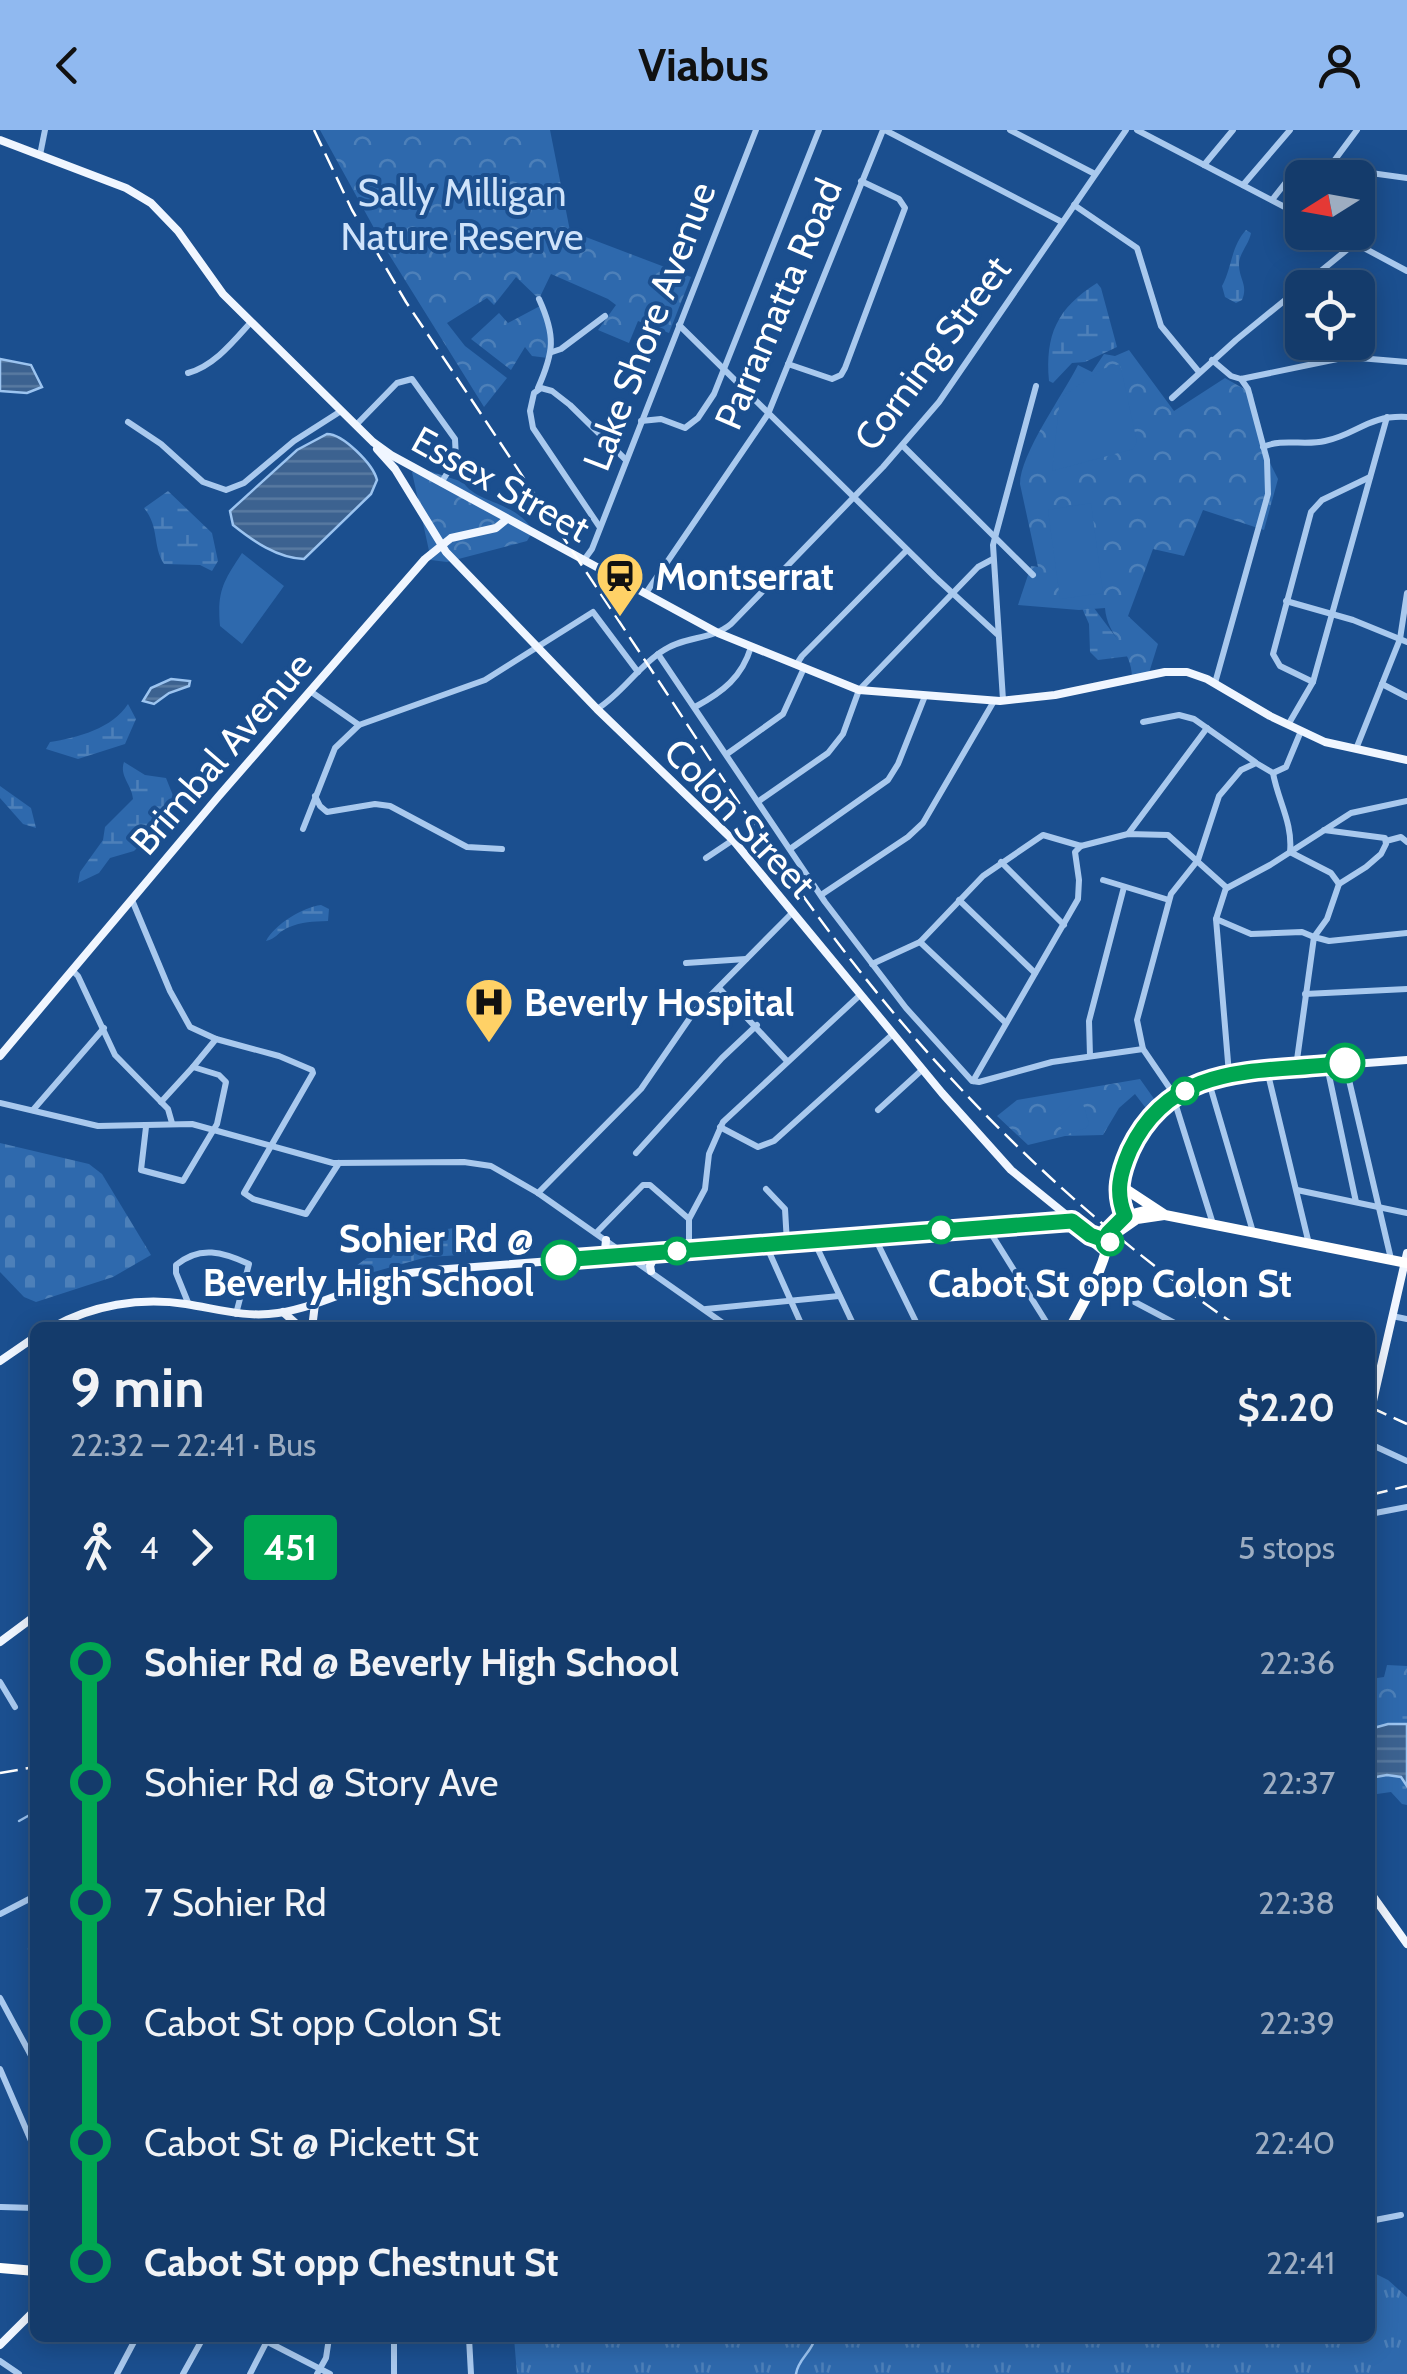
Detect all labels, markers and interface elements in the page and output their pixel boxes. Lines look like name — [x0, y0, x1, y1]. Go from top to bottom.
icon: back — [40, 38, 95, 93]
text: Viabus — [638, 38, 769, 92]
icon: person — [1312, 38, 1367, 93]
north arrow — [1285, 160, 1375, 250]
map controls — [1285, 160, 1375, 360]
park label: Sally Milligan Nature Reserve — [340, 169, 584, 260]
street label: Parramatta Road — [704, 172, 852, 436]
street label: Lake Shore Avenue — [572, 175, 726, 477]
street label: Corning Street — [844, 246, 1021, 460]
button: locate — [1285, 270, 1375, 360]
street label: Essex Street — [404, 416, 598, 552]
station icon: Montserrat — [594, 550, 646, 618]
place label: Montserrat — [655, 553, 834, 600]
street label: Brimbal Avenue — [120, 642, 322, 864]
street label: Colon Street — [654, 729, 826, 908]
hospital icon: Beverly Hospital — [463, 976, 515, 1044]
place label: Beverly Hospital — [524, 979, 794, 1026]
unlabelled marker — [1326, 1044, 1364, 1082]
unlabelled marker — [1172, 1078, 1198, 1104]
place label: Sohier Rd @ Beverly High School — [203, 1215, 534, 1306]
unlabelled marker — [928, 1217, 954, 1243]
marker: Cabot St opp Colon St — [1097, 1229, 1123, 1255]
unlabelled marker — [664, 1238, 690, 1264]
marker: Sohier Rd @ Beverly High School — [542, 1241, 580, 1279]
place label: Cabot St opp Colon St — [928, 1260, 1292, 1307]
text: 9 min — [70, 1354, 205, 1421]
text: $2.20 — [1237, 1384, 1335, 1431]
text: 22:32 – 22:41 · Bus — [70, 1425, 316, 1464]
icon: walk — [70, 1520, 125, 1575]
icon: forward — [174, 1520, 229, 1575]
text: 451 — [264, 1526, 317, 1569]
text: 4 — [140, 1528, 159, 1567]
text: 5 stops — [1238, 1528, 1335, 1567]
text: Sohier Rd @ Beverly High School — [144, 1639, 679, 1686]
text: 22:36 — [1259, 1643, 1335, 1682]
text: Sohier Rd @ Story Ave — [144, 1759, 499, 1806]
text: 22:37 — [1261, 1763, 1335, 1802]
text: 7 Sohier Rd — [144, 1879, 327, 1926]
text: 22:38 — [1258, 1883, 1335, 1922]
text: Cabot St opp Colon St — [144, 1999, 501, 2046]
text: 22:39 — [1259, 2003, 1335, 2042]
text: Cabot St @ Pickett St — [144, 2119, 479, 2166]
text: 22:40 — [1254, 2123, 1335, 2162]
text: Cabot St opp Chestnut St — [144, 2239, 559, 2286]
text: 22:41 — [1266, 2243, 1335, 2282]

